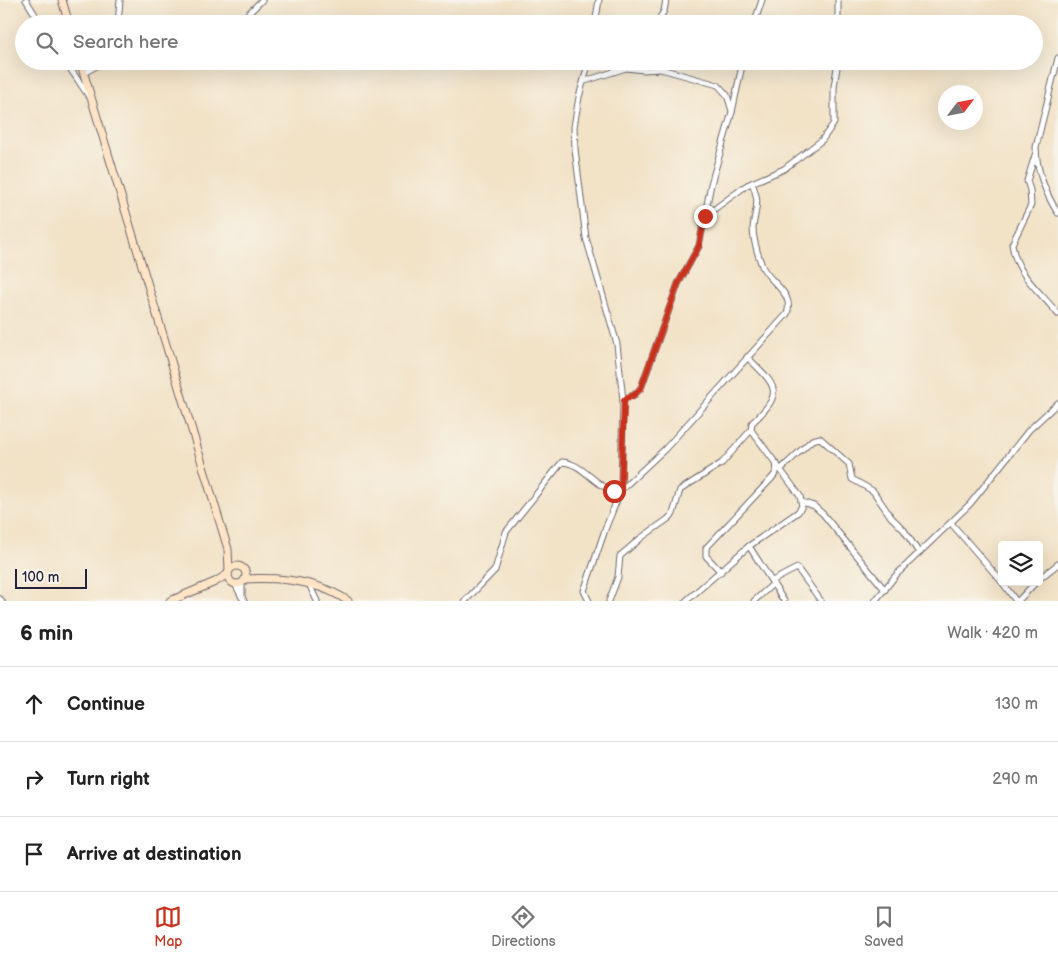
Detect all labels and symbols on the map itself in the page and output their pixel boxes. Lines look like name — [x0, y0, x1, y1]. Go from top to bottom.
north arrow — [938, 85, 983, 130]
route end — [694, 205, 717, 228]
route start — [603, 480, 626, 503]
scale bar — [15, 566, 88, 589]

